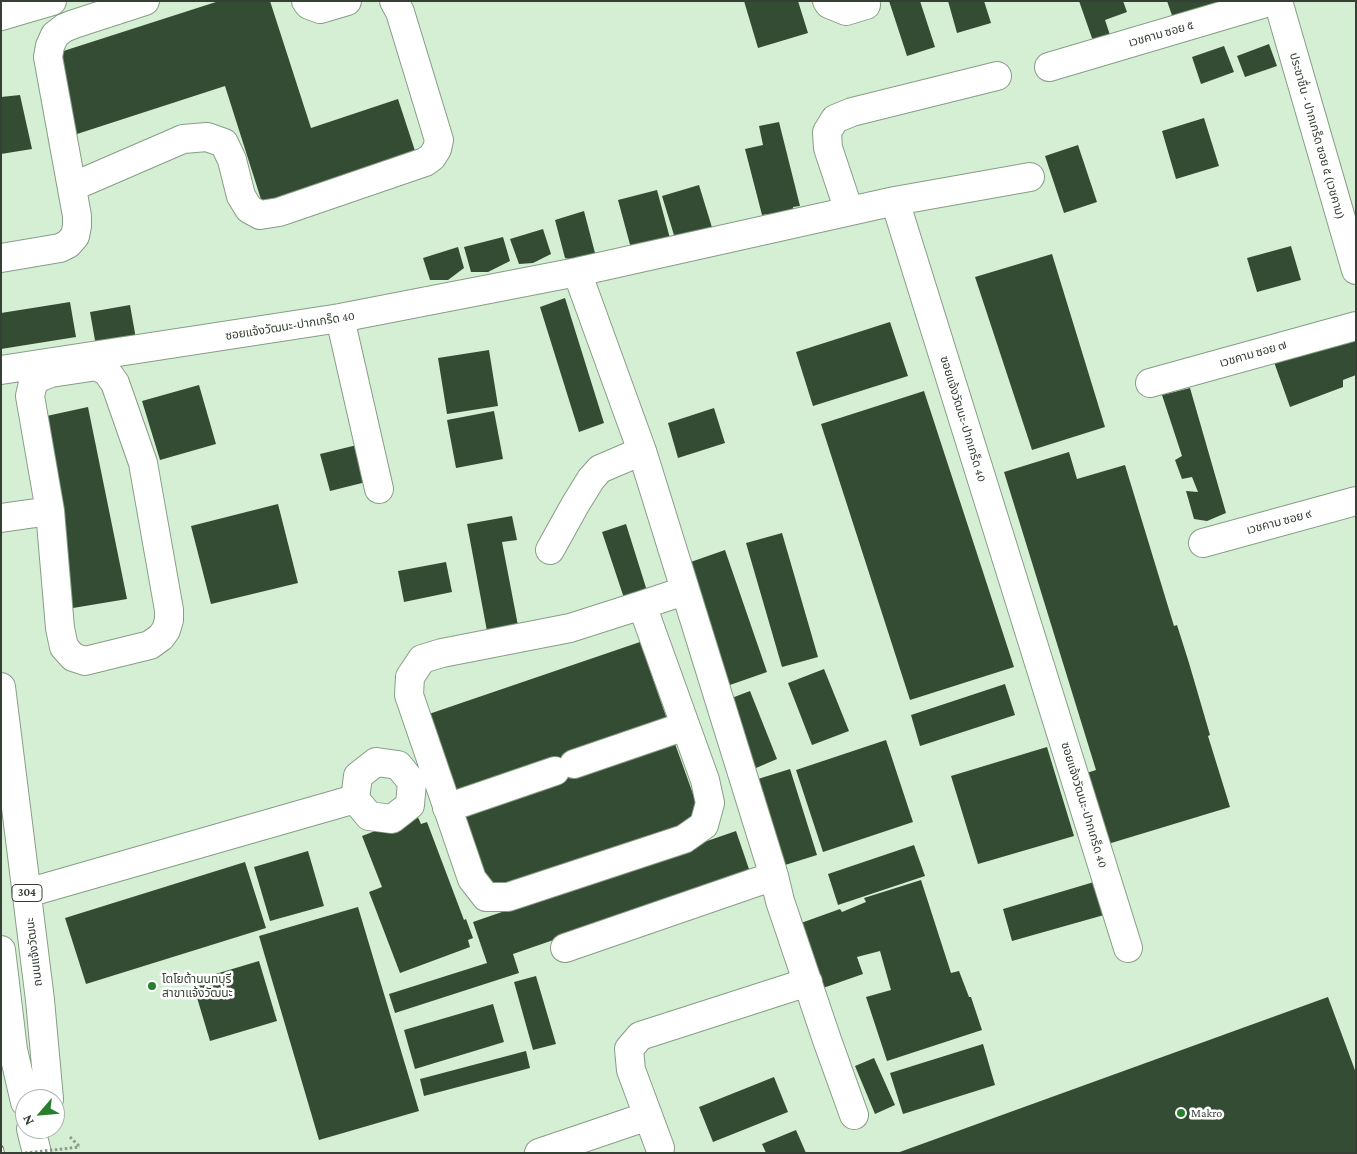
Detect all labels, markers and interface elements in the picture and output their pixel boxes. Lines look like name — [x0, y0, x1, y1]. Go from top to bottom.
street label: เวชคาม ซอย ๕ — [1127, 18, 1195, 50]
street label: ประชาชื่น - ปากเกร็ด ซอย ๕ (เวชคาม) — [1286, 51, 1348, 221]
street label: ซอยแจ้งวัฒนะ-ปากเกร็ด 40 — [224, 309, 356, 343]
street label: เวชคาม ซอย ๗ — [1218, 338, 1288, 370]
street label: ซอยแจ้งวัฒนะ-ปากเกร็ด 40 — [937, 354, 989, 484]
street label: เวชคาม ซอย ๙ — [1245, 506, 1313, 538]
street label: ซอยแจ้งวัฒนะ-ปากเกร็ด 40 — [1058, 740, 1110, 870]
road number: 304 — [12, 884, 42, 901]
street label: ถนนแจ้งวัฒนะ — [23, 917, 45, 987]
place label: โตโยต้านนทบุรี สาขาแจ้งวัฒนะ — [162, 972, 233, 1000]
marker: โตโยต้านนทบุรี สาขาแจ้งวัฒนะ — [146, 980, 158, 992]
north arrow — [15, 1089, 65, 1139]
place label: Makro — [1191, 1106, 1222, 1120]
marker: Makro — [1175, 1107, 1187, 1119]
text: N — [18, 1112, 37, 1128]

